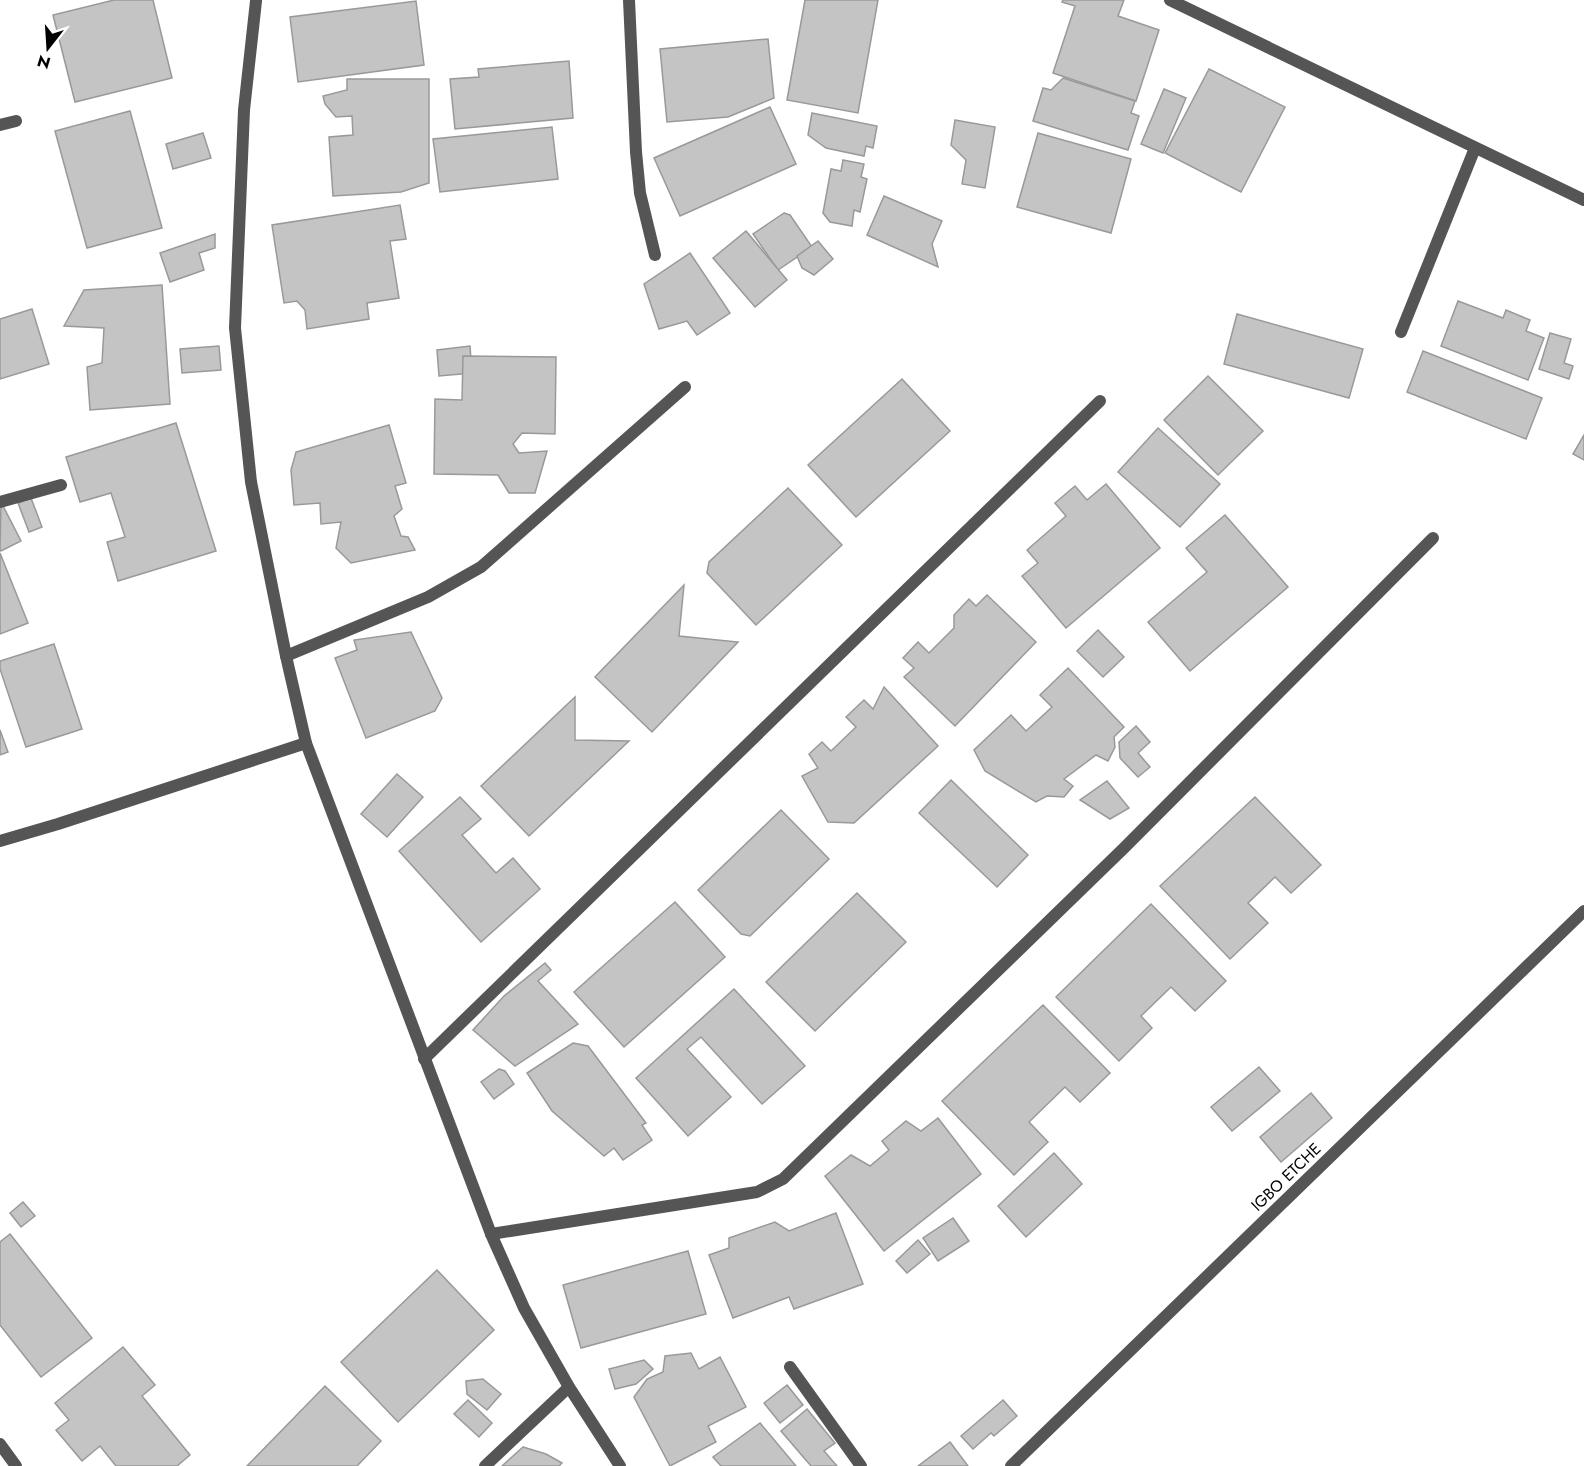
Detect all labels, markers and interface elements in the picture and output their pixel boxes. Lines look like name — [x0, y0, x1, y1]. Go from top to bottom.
north arrow — [18, 18, 78, 78]
text: N — [34, 49, 53, 75]
street label: IGBO ETCHE — [1246, 1138, 1326, 1216]

